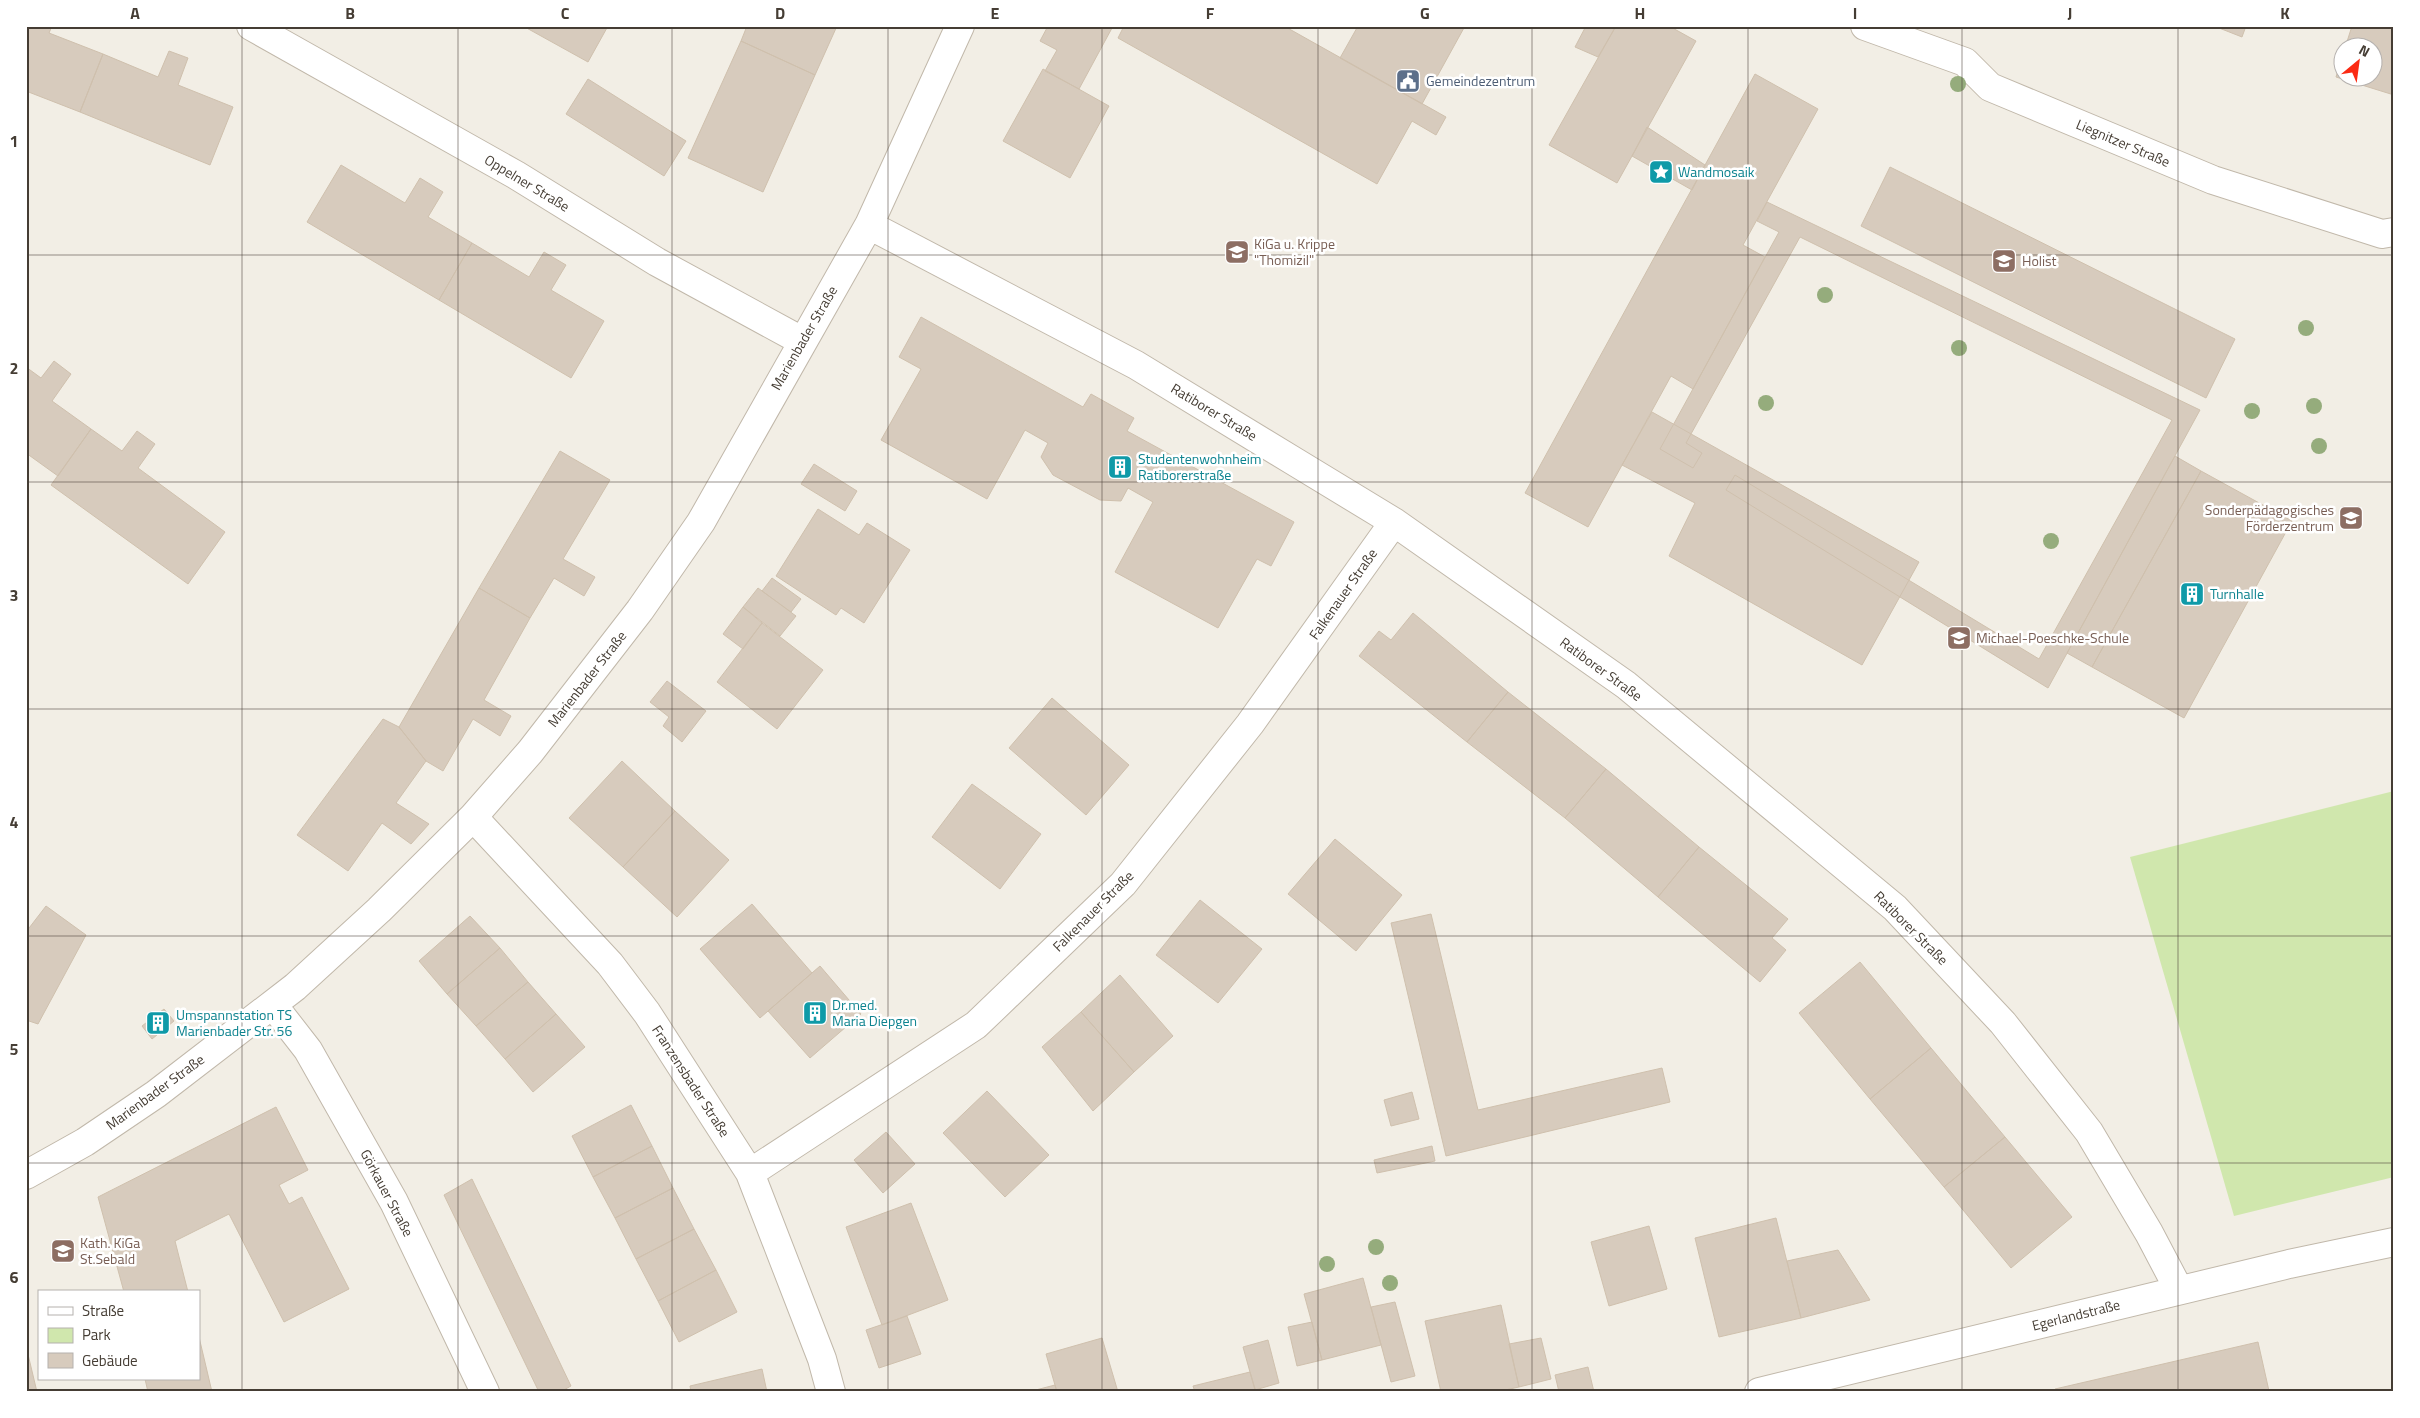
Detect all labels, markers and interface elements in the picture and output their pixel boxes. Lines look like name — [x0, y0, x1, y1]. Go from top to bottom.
text: A — [130, 1, 140, 25]
text: B — [345, 1, 355, 25]
text: C — [561, 1, 570, 25]
text: D — [775, 1, 785, 25]
text: E — [991, 1, 1000, 25]
text: F — [1206, 1, 1215, 25]
text: G — [1420, 1, 1430, 25]
text: H — [1635, 1, 1645, 25]
text: I — [1853, 1, 1857, 25]
text: J — [2068, 1, 2072, 25]
text: K — [2280, 1, 2290, 25]
north arrow — [2332, 38, 2382, 88]
text: N — [2355, 39, 2374, 62]
public building icon: Gemeindezentrum — [1395, 68, 1421, 94]
place label: Gemeindezentrum — [1426, 70, 1535, 91]
street label: Liegnitzer Straße — [2073, 113, 2173, 172]
text: 1 — [10, 129, 18, 153]
street label: Oppelner Straße — [481, 149, 574, 216]
place icon: Wandmosaik — [1648, 159, 1674, 185]
place label: Wandmosaik — [1678, 161, 1755, 182]
place label: KiGa u. Krippe "Thomizil" — [1254, 233, 1335, 270]
school or university icon: KiGa u. Krippe "Thomizil" — [1224, 239, 1250, 265]
school or university icon: Holist — [1991, 248, 2017, 274]
place label: Holist — [2022, 250, 2057, 271]
street label: Marienbader Straße — [765, 282, 842, 394]
text: 2 — [10, 356, 18, 380]
street label: Ratiborer Straße — [1167, 377, 1261, 446]
place label: Studentenwohnheim Ratiborerstraße — [1138, 448, 1262, 485]
building icon: Studentenwohnheim Ratiborerstraße — [1107, 454, 1133, 480]
place label: Sonderpädagogisches Förderzentrum — [2205, 499, 2334, 536]
school or university icon: Sonderpädagogisches Förderzentrum — [2338, 505, 2364, 531]
street label: Falkenauer Straße — [1303, 544, 1382, 644]
building icon: Turnhalle — [2179, 581, 2205, 607]
text: 3 — [10, 583, 18, 607]
place label: Turnhalle — [2210, 583, 2264, 604]
school or university icon: Michael-Poeschke-Schule — [1946, 625, 1972, 651]
street label: Marienbader Straße — [542, 626, 631, 731]
place label: Michael-Poeschke-Schule — [1976, 627, 2129, 648]
street label: Ratiborer Straße — [1556, 631, 1647, 706]
text: 4 — [10, 810, 19, 834]
street label: Falkenauer Straße — [1047, 865, 1138, 956]
street label: Ratiborer Straße — [1869, 886, 1953, 970]
place label: Dr.med. Maria Diepgen — [832, 994, 917, 1031]
building icon: Dr.med. Maria Diepgen — [802, 1000, 828, 1026]
place label: Umspannstation TS Marienbader Str. 56 — [176, 1004, 292, 1041]
building icon: Umspannstation TS Marienbader Str. 56 — [145, 1010, 171, 1036]
street label: Franzensbader Straße — [647, 1020, 736, 1141]
text: 5 — [10, 1037, 19, 1061]
street label: Marienbader Straße — [101, 1049, 208, 1135]
street label: Görkauer Straße — [356, 1145, 419, 1240]
place label: Kath. KiGa St.Sebald — [80, 1232, 140, 1269]
school or university icon: Kath. KiGa St.Sebald — [50, 1238, 76, 1264]
text: 6 — [10, 1265, 19, 1289]
legend — [38, 1290, 200, 1380]
street label: Egerlandstraße — [2030, 1293, 2122, 1336]
text: Straße — [82, 1299, 124, 1322]
text: Park — [82, 1323, 111, 1346]
text: Gebäude — [82, 1349, 138, 1372]

